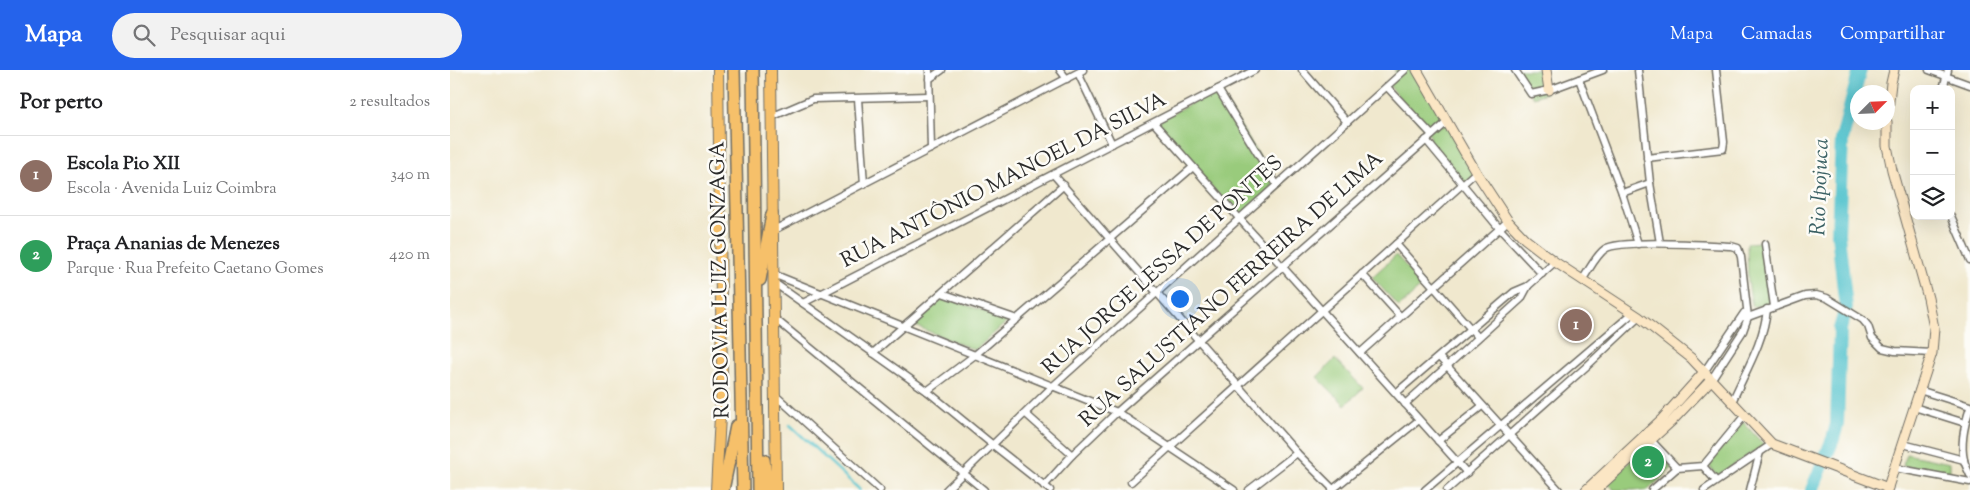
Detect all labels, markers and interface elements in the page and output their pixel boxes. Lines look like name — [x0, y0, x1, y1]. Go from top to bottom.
search box — [112, 13, 462, 58]
text: Mapa — [25, 18, 82, 52]
icon: search — [130, 21, 158, 49]
text: Pesquisar aqui — [170, 22, 286, 49]
text: Mapa — [1670, 22, 1713, 48]
text: Camadas — [1741, 22, 1812, 48]
text: Compartilhar — [1840, 22, 1945, 48]
street label: RUA ANTÔNIO MANOEL DA SILVA — [836, 85, 1172, 277]
north arrow — [1850, 85, 1895, 130]
map controls — [1910, 85, 1955, 220]
button: + — [1910, 85, 1955, 130]
text: Por perto — [20, 88, 103, 118]
text: 2 resultados — [349, 91, 430, 114]
button: − — [1910, 130, 1955, 175]
water label: Rio Ipojuca — [1803, 138, 1839, 236]
street label: RODOVIA LUIZ GONZAGA — [704, 141, 738, 419]
street label: RUA SALUSTIANO FERREIRA DE LIMA — [1073, 145, 1391, 435]
street label: RUA JORGE LESSA DE PONTES — [1036, 149, 1290, 383]
text: Escola Pio XII — [67, 151, 180, 178]
text: 1 — [33, 164, 39, 187]
text: 340 m — [391, 164, 430, 187]
button: layers — [1910, 175, 1955, 220]
text: Escola · Avenida Luiz Coimbra — [67, 178, 277, 201]
text: Praça Ananias de Menezes — [67, 231, 280, 258]
text: 2 — [32, 244, 40, 267]
text: 420 m — [389, 244, 430, 267]
text: Parque · Rua Prefeito Caetano Gomes — [67, 258, 323, 281]
your location — [1167, 286, 1193, 312]
pin: 1 — [1560, 306, 1592, 344]
pin: 2 — [1632, 443, 1664, 481]

